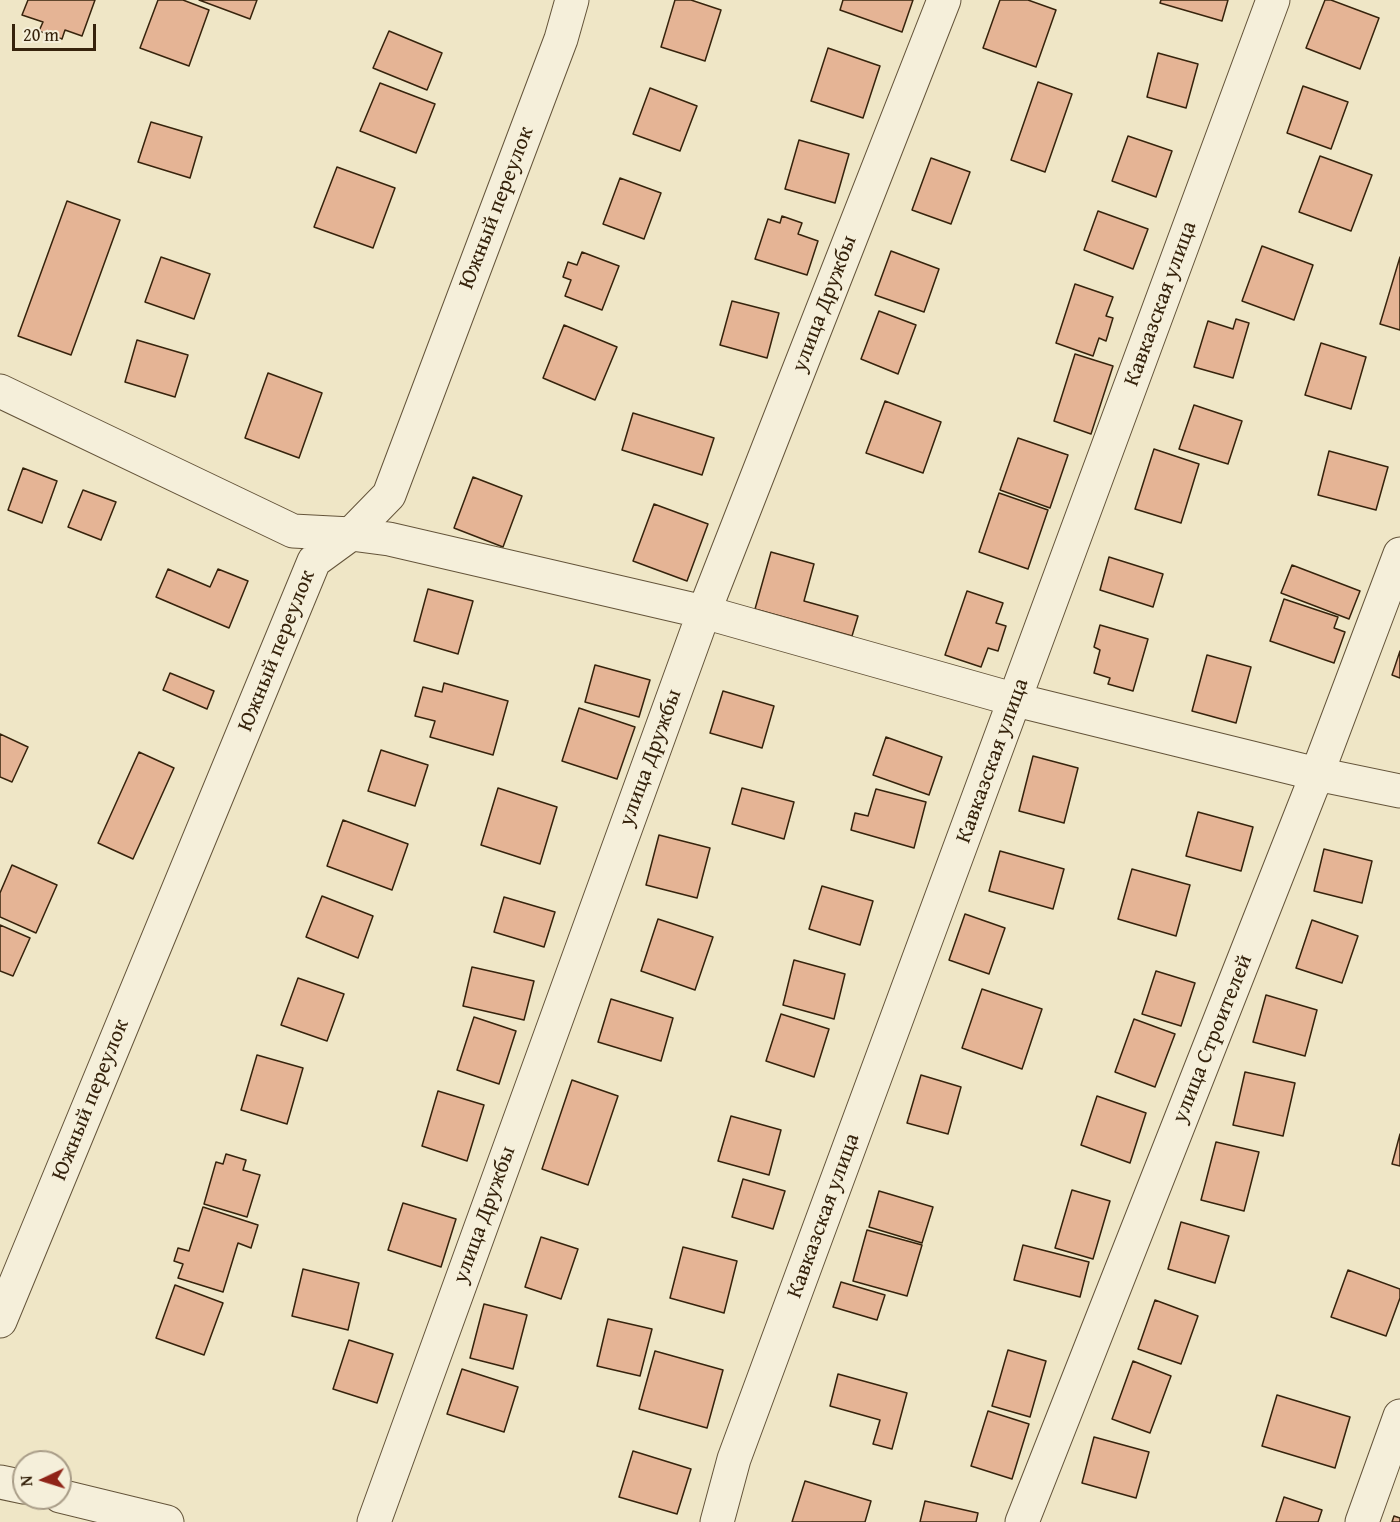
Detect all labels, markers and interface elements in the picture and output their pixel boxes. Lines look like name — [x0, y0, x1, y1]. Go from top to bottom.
scale bar — [15, 12, 99, 50]
text: 20 m — [23, 21, 59, 48]
street label: Южный переулок — [454, 123, 540, 293]
street label: Кавказская улица — [1119, 218, 1203, 390]
street label: улица Дружбы — [787, 232, 863, 376]
street label: Южный переулок — [233, 566, 321, 736]
street label: Кавказская улица — [951, 675, 1035, 847]
street label: улица Дружбы — [614, 686, 688, 830]
street label: улица Строителей — [1167, 951, 1259, 1127]
street label: Южный переулок — [47, 1015, 135, 1185]
street label: Кавказская улица — [782, 1130, 866, 1302]
street label: улица Дружбы — [448, 1143, 522, 1287]
north arrow — [12, 1450, 72, 1510]
text: N — [14, 1475, 38, 1487]

